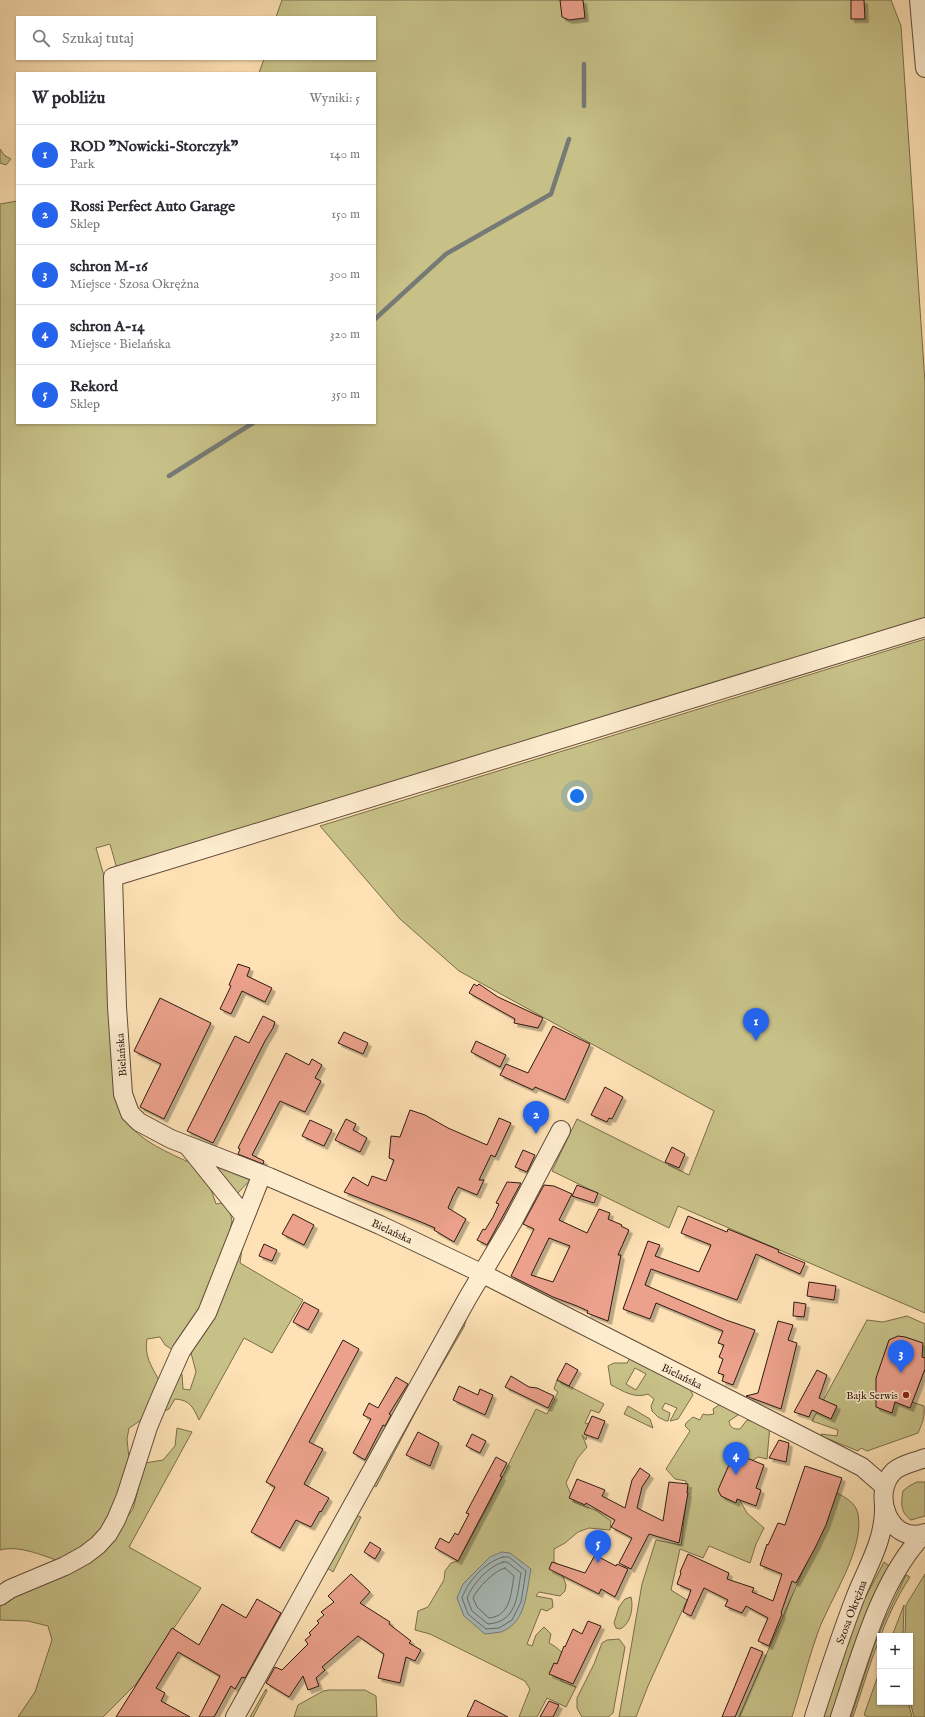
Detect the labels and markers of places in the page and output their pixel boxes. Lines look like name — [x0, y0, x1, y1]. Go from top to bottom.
pin: 1 — [743, 1008, 769, 1041]
pin: 2 — [523, 1101, 549, 1134]
pin: 3 — [888, 1340, 914, 1373]
place label: Bajk Serwis — [846, 1389, 898, 1403]
marker: Bajk Serwis — [901, 1390, 911, 1400]
pin: 4 — [723, 1442, 749, 1475]
pin: 5 — [585, 1530, 611, 1563]

